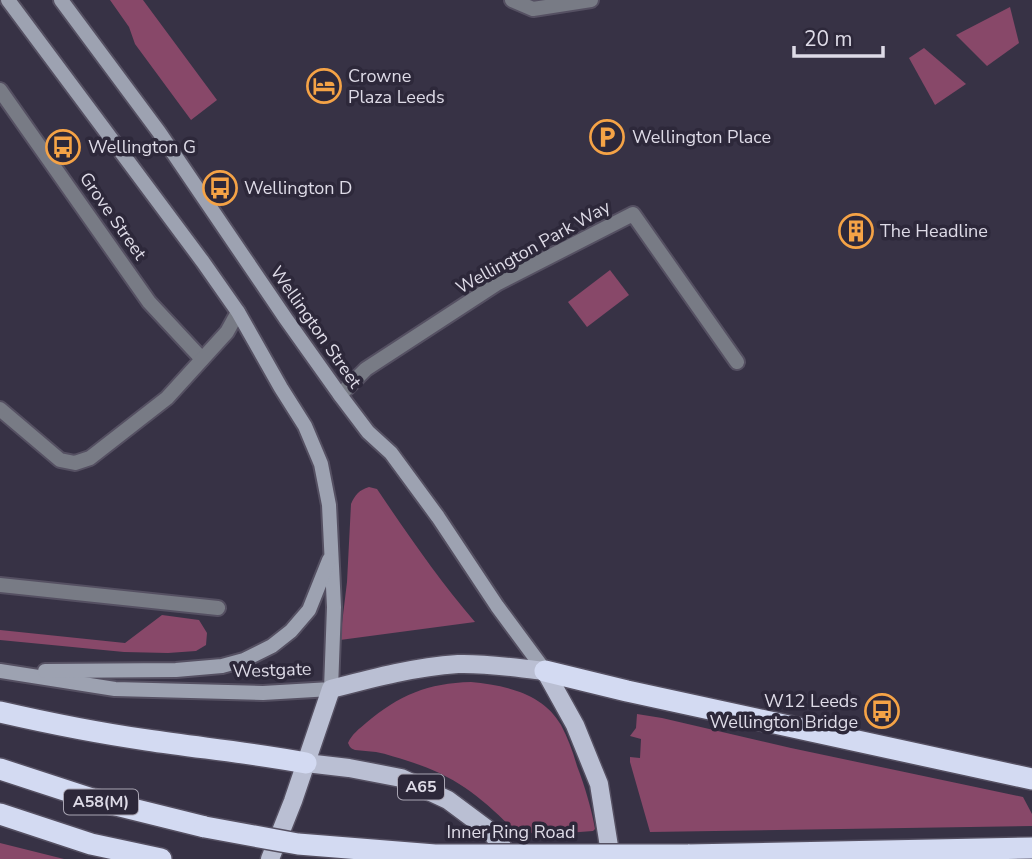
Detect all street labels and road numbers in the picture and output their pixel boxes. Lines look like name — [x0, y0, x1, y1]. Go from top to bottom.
street label: Grove Street — [74, 167, 152, 265]
street label: Wellington Park Way — [451, 194, 615, 299]
street label: Wellington Street — [265, 261, 368, 393]
street label: Westgate — [232, 657, 312, 683]
road number: A65 — [398, 774, 444, 800]
road number: A58(M) — [64, 790, 138, 814]
street label: Inner Ring Road — [446, 820, 576, 844]

